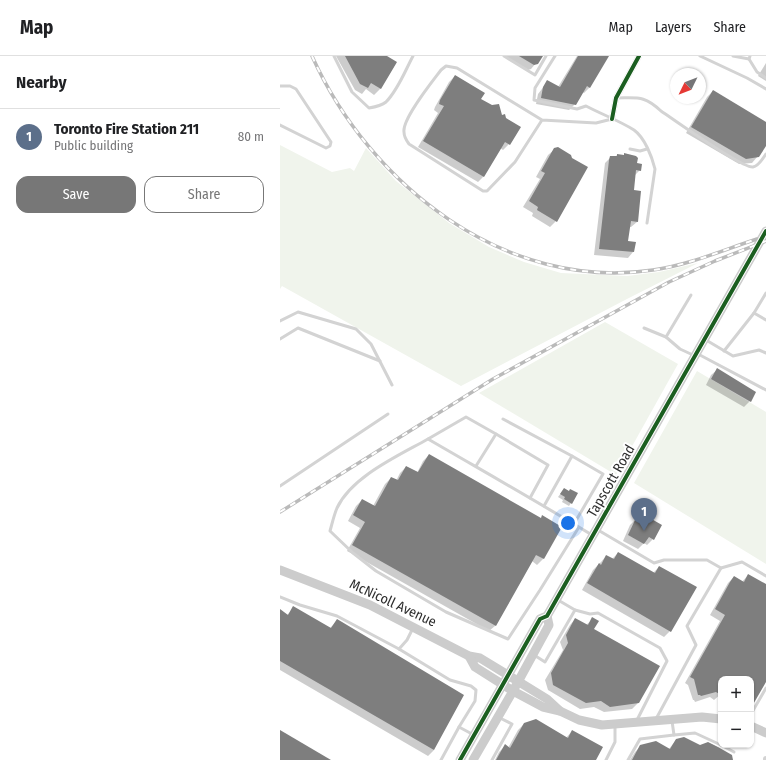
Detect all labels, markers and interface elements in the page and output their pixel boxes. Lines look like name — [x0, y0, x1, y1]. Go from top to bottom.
text: Map — [20, 16, 53, 39]
text: Map — [609, 19, 633, 36]
text: Layers — [655, 19, 691, 36]
text: Share — [713, 19, 746, 36]
north arrow — [670, 68, 706, 104]
text: Nearby — [16, 72, 67, 93]
text: Toronto Fire Station 211 — [54, 120, 199, 138]
text: 1 — [26, 129, 32, 144]
text: 80 m — [238, 129, 264, 144]
text: Public building — [54, 138, 133, 153]
button: Save — [16, 176, 136, 213]
button: Share — [144, 176, 264, 213]
street label: Tapscott Road — [583, 442, 639, 520]
pin: 1 — [631, 498, 657, 531]
your location — [558, 513, 578, 533]
street label: McNicoll Avenue — [347, 575, 439, 631]
map controls — [718, 676, 754, 748]
button: + — [718, 676, 754, 712]
button: − — [718, 712, 754, 748]

